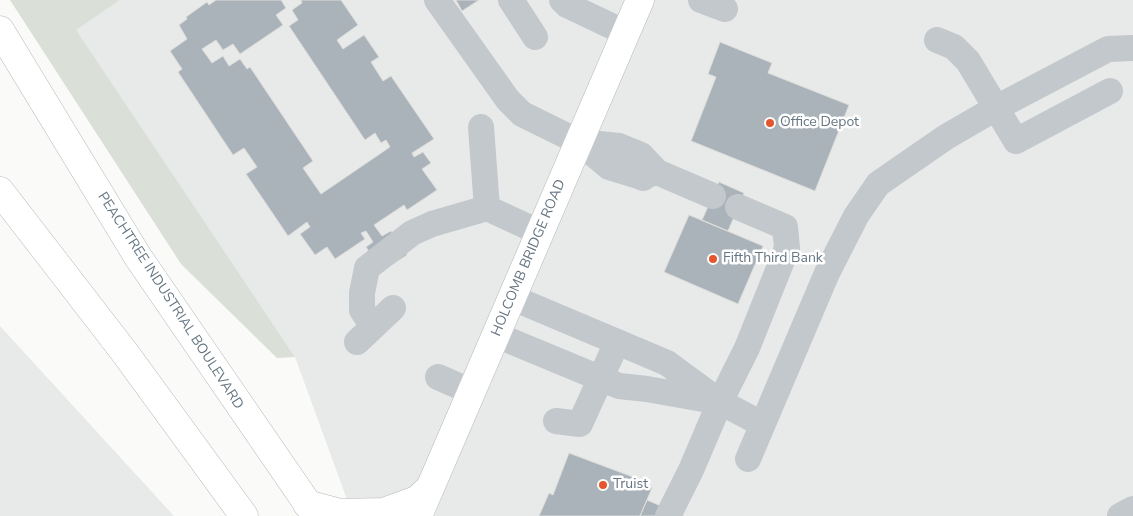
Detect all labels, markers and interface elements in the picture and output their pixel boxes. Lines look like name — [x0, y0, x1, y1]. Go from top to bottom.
place label: Office Depot — [780, 115, 859, 131]
marker: Office Depot — [764, 117, 776, 129]
street label: HOLCOMB BRIDGE ROAD — [488, 177, 570, 339]
street label: PEACHTREE INDUSTRIAL BOULEVARD — [93, 189, 247, 413]
place label: Fifth Third Bank — [723, 251, 823, 267]
marker: Fifth Third Bank — [707, 253, 719, 265]
place label: Truist — [613, 477, 648, 493]
marker: Truist — [597, 479, 609, 491]

